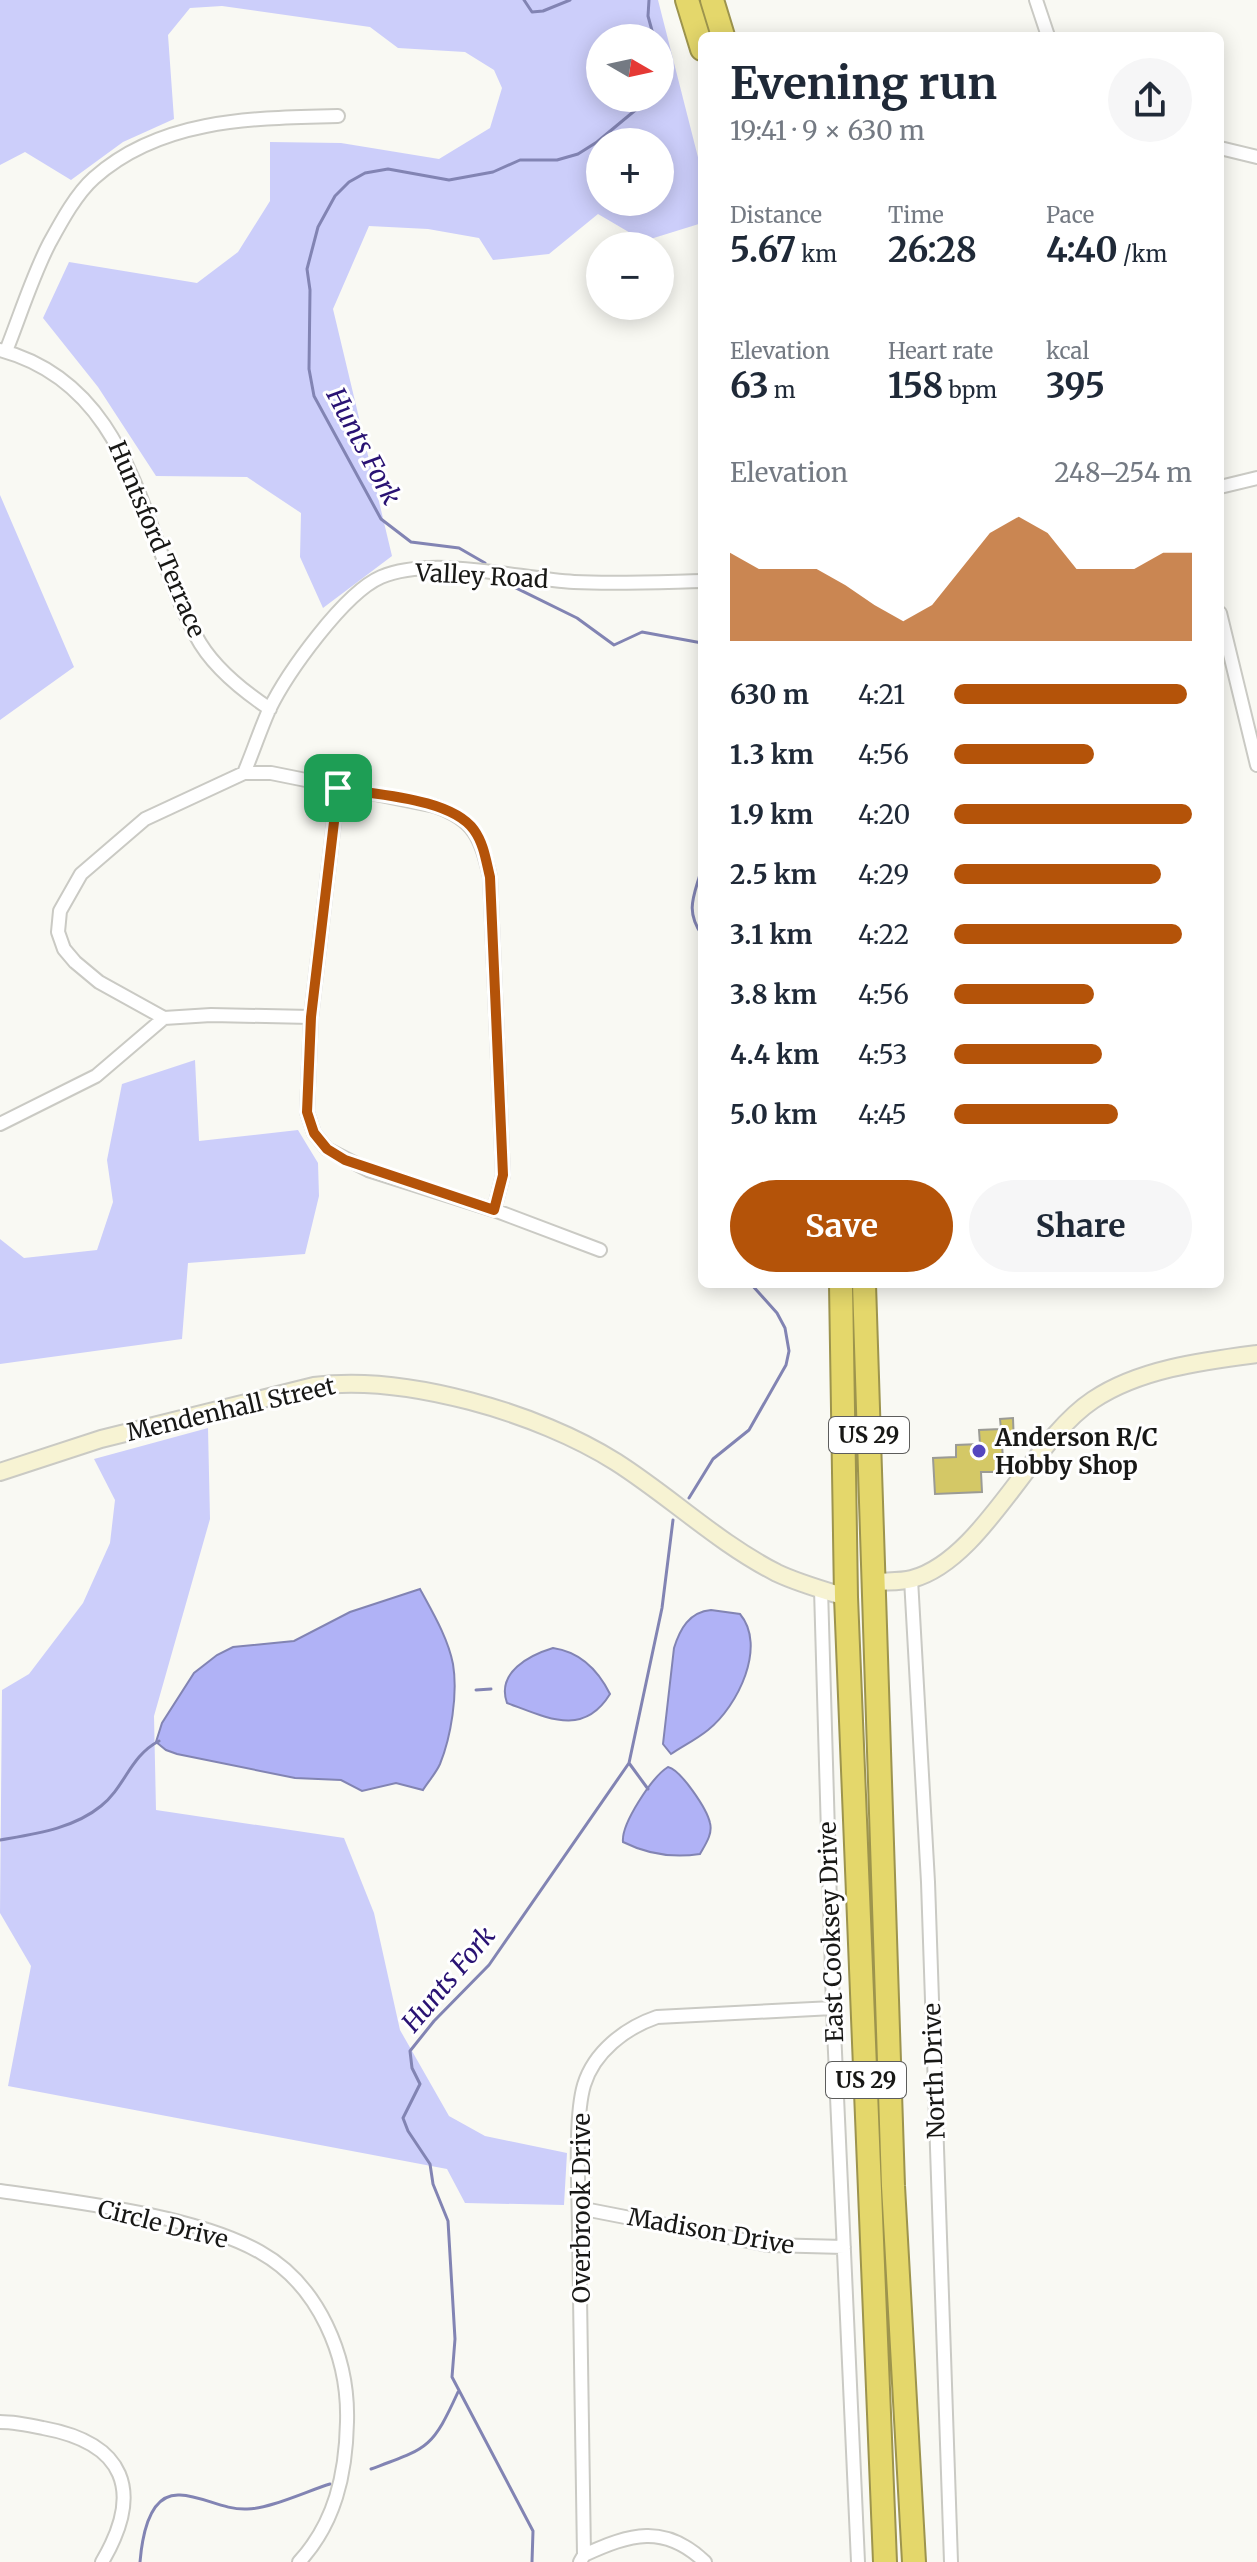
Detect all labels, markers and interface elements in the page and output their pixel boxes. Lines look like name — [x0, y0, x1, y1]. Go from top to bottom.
north arrow — [586, 24, 674, 112]
map controls — [586, 24, 674, 320]
text: Evening run — [730, 56, 997, 111]
button: share — [1108, 58, 1192, 142]
text: 19:41 · 9 × 630 m — [730, 114, 925, 147]
button: + — [586, 128, 674, 216]
text: Distance — [730, 201, 822, 229]
text: Time — [888, 201, 944, 229]
text: Pace — [1046, 201, 1094, 229]
text: 5.67 — [730, 229, 796, 271]
text: 26:28 — [888, 229, 977, 271]
text: 4:40 — [1046, 229, 1118, 271]
button: − — [586, 232, 674, 320]
text: km — [796, 240, 837, 268]
text: /km — [1118, 240, 1167, 268]
text: Elevation — [730, 337, 830, 365]
text: Heart rate — [888, 337, 993, 365]
text: kcal — [1046, 337, 1089, 365]
text: 63 — [730, 365, 769, 407]
text: 158 — [888, 365, 943, 407]
text: 395 — [1046, 365, 1105, 407]
text: m — [769, 376, 796, 404]
text: bpm — [943, 376, 997, 404]
water label: Hunts Fork — [319, 381, 409, 510]
street label: Huntsford Terrace — [102, 436, 212, 642]
text: Elevation — [730, 456, 848, 489]
text: 248–254 m — [1054, 456, 1192, 489]
street label: Valley Road — [414, 557, 549, 595]
text: 630 m — [730, 678, 809, 711]
text: 4:21 — [858, 678, 905, 711]
text: 1.3 km — [730, 738, 814, 771]
text: 4:56 — [858, 738, 909, 771]
pin — [304, 754, 372, 822]
icon: arrive — [316, 766, 360, 810]
text: 1.9 km — [730, 798, 813, 831]
text: 4:20 — [858, 798, 910, 831]
text: 2.5 km — [730, 858, 817, 891]
text: 4:29 — [858, 858, 909, 891]
text: 3.1 km — [730, 918, 813, 951]
text: 4:22 — [858, 918, 909, 951]
text: 3.8 km — [730, 978, 817, 1011]
text: 4:56 — [858, 978, 909, 1011]
text: 4.4 km — [730, 1038, 819, 1071]
text: 4:53 — [858, 1038, 907, 1071]
text: 5.0 km — [730, 1098, 817, 1131]
text: 4:45 — [858, 1098, 907, 1131]
button: Save — [730, 1180, 953, 1272]
button: Share — [969, 1180, 1192, 1272]
street label: Mendenhall Street — [124, 1370, 339, 1448]
road number: US 29 — [829, 1417, 909, 1453]
place label: Anderson R/C Hobby Shop — [994, 1422, 1158, 1481]
marker: Anderson R/C Hobby Shop — [970, 1442, 988, 1460]
street label: East Cooksey Drive — [812, 1821, 850, 2043]
water label: Hunts Fork — [394, 1919, 502, 2039]
street label: North Drive — [916, 2002, 952, 2140]
road number: US 29 — [826, 2062, 906, 2098]
street label: Overbrook Drive — [566, 2113, 597, 2303]
street label: Circle Drive — [95, 2193, 231, 2255]
street label: Madison Drive — [625, 2201, 797, 2261]

